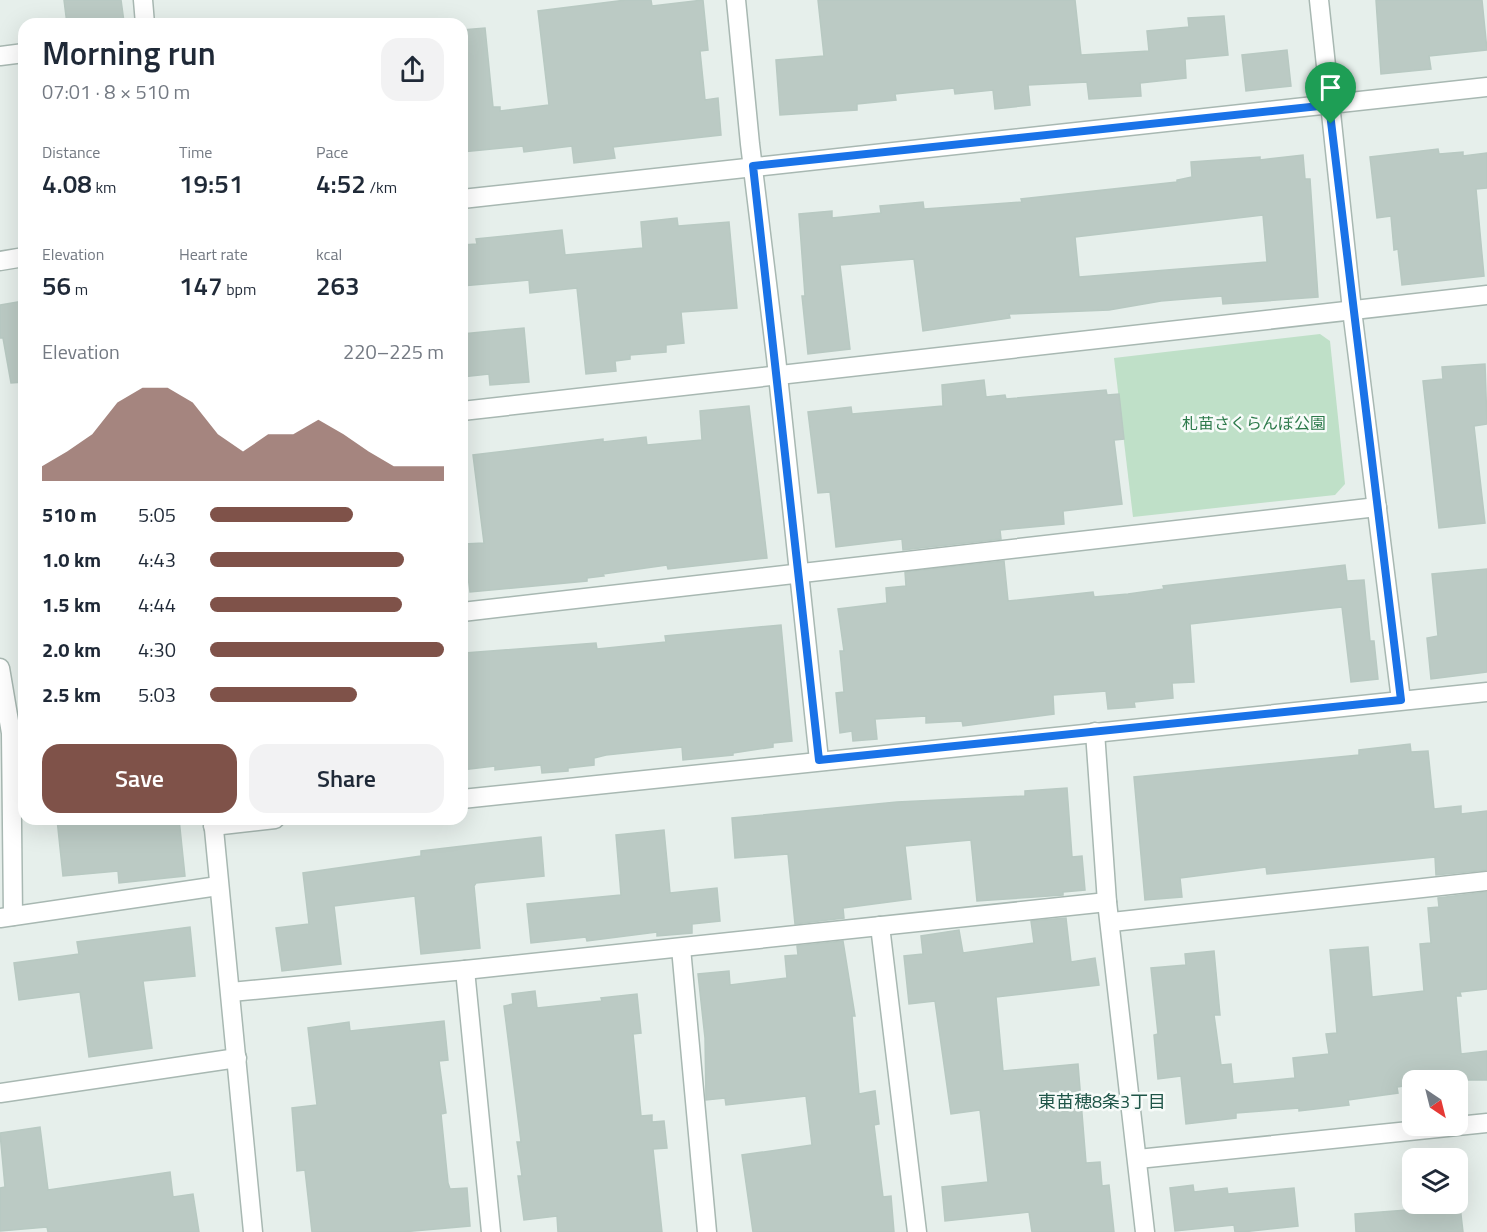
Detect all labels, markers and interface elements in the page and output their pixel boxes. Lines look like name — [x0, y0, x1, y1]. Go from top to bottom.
text: Morning run — [42, 28, 216, 78]
button: share — [381, 38, 444, 101]
pin — [1305, 62, 1356, 124]
icon: arrive — [1314, 71, 1347, 104]
text: 07:01 · 8 × 510 m — [42, 76, 190, 107]
text: Distance — [42, 140, 100, 164]
text: Time — [179, 140, 212, 164]
text: Pace — [316, 140, 348, 164]
text: 4.08 — [42, 164, 92, 203]
text: 19:51 — [179, 164, 243, 203]
text: 4:52 — [316, 164, 366, 203]
text: km — [92, 175, 116, 199]
text: /km — [366, 175, 397, 199]
text: Elevation — [42, 242, 104, 266]
text: Heart rate — [179, 242, 248, 266]
text: kcal — [316, 242, 342, 266]
text: 56 — [42, 266, 71, 305]
text: 147 — [179, 266, 223, 305]
text: 263 — [316, 266, 360, 305]
text: m — [71, 277, 88, 301]
text: bpm — [223, 277, 256, 301]
text: Elevation — [42, 336, 120, 367]
text: 220–225 m — [343, 336, 444, 367]
park label: 札苗さくらんぼ公園 — [1182, 411, 1326, 435]
text: 510 m — [42, 499, 97, 530]
text: 5:05 — [138, 499, 176, 530]
text: 1.0 km — [42, 544, 101, 575]
text: 4:43 — [138, 544, 176, 575]
text: 1.5 km — [42, 589, 101, 620]
text: 4:44 — [138, 589, 176, 620]
text: 2.0 km — [42, 634, 101, 665]
text: 4:30 — [138, 634, 176, 665]
text: 2.5 km — [42, 679, 101, 710]
text: 5:03 — [138, 679, 176, 710]
button: Save — [42, 744, 237, 813]
button: Share — [249, 744, 444, 813]
north arrow — [1402, 1070, 1468, 1136]
map controls — [1402, 1070, 1468, 1214]
district label: 東苗穂8条3丁目 — [1038, 1088, 1166, 1115]
button: layers — [1402, 1148, 1468, 1214]

